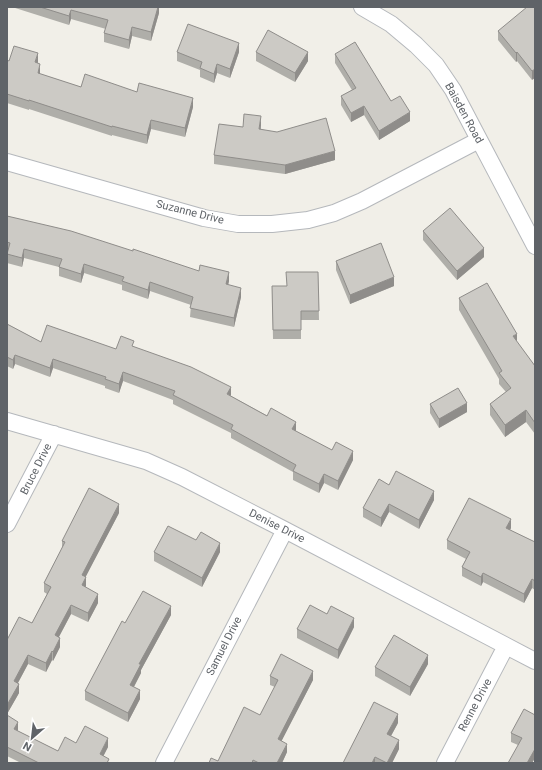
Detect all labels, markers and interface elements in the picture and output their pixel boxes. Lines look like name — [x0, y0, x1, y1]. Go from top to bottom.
street label: Baisden Road — [442, 80, 486, 146]
street label: Suzanne Drive — [155, 197, 225, 227]
street label: Bruce Drive — [18, 441, 55, 497]
street label: Denise Drive — [247, 506, 307, 546]
street label: Samuel Drive — [204, 614, 244, 678]
street label: Renne Drive — [456, 676, 494, 734]
north arrow — [12, 718, 52, 758]
text: N — [21, 739, 34, 754]

